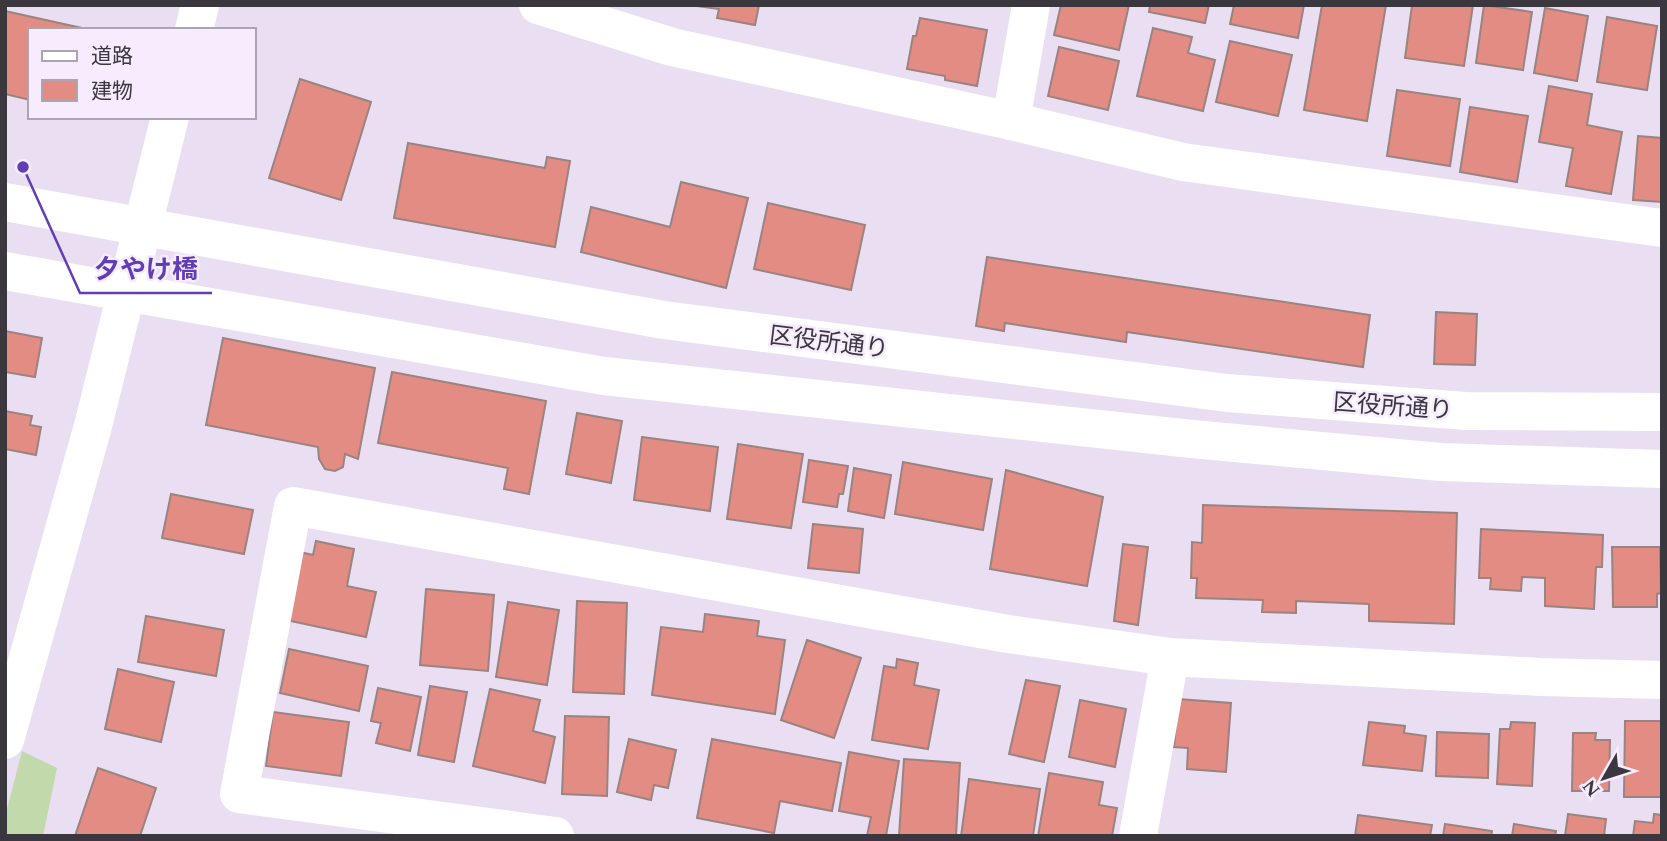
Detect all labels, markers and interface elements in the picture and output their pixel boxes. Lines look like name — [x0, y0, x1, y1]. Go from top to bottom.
legend — [28, 28, 256, 119]
text: 道路 — [91, 41, 133, 73]
text: 建物 — [91, 76, 133, 108]
callout: 夕やけ橋 — [80, 246, 212, 293]
text: 夕やけ橋 — [94, 250, 198, 290]
street label: 区役所通り — [767, 318, 891, 368]
street label: 区役所通り — [1332, 385, 1454, 429]
north arrow — [1569, 743, 1639, 813]
text: N — [1576, 773, 1608, 803]

